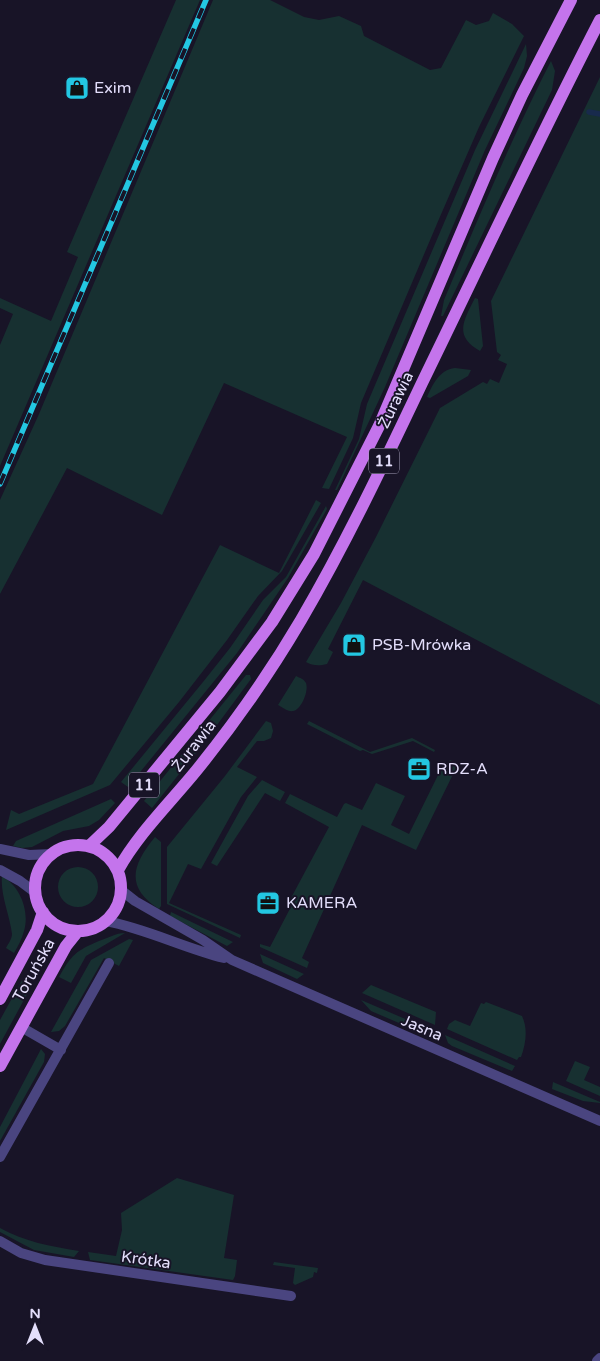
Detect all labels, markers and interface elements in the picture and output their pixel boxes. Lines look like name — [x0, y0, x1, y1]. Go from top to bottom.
shop icon: Exim — [64, 75, 90, 101]
place label: Exim — [94, 78, 132, 98]
street label: Żurawia — [374, 368, 418, 432]
road number: 11 — [369, 448, 399, 474]
shop icon: PSB-Mrówka — [341, 632, 367, 658]
place label: PSB-Mrówka — [372, 635, 471, 655]
street label: Żurawia — [167, 716, 221, 776]
office icon: RDZ-A — [406, 756, 432, 782]
place label: RDZ-A — [436, 759, 488, 779]
road number: 11 — [129, 772, 159, 798]
office icon: KAMERA — [255, 890, 281, 916]
place label: KAMERA — [286, 893, 357, 913]
street label: Toruńska — [8, 935, 60, 1005]
street label: Jasna — [398, 1010, 446, 1046]
street label: Krótka — [120, 1247, 172, 1273]
north arrow — [10, 1301, 60, 1351]
text: N — [29, 1305, 41, 1322]

